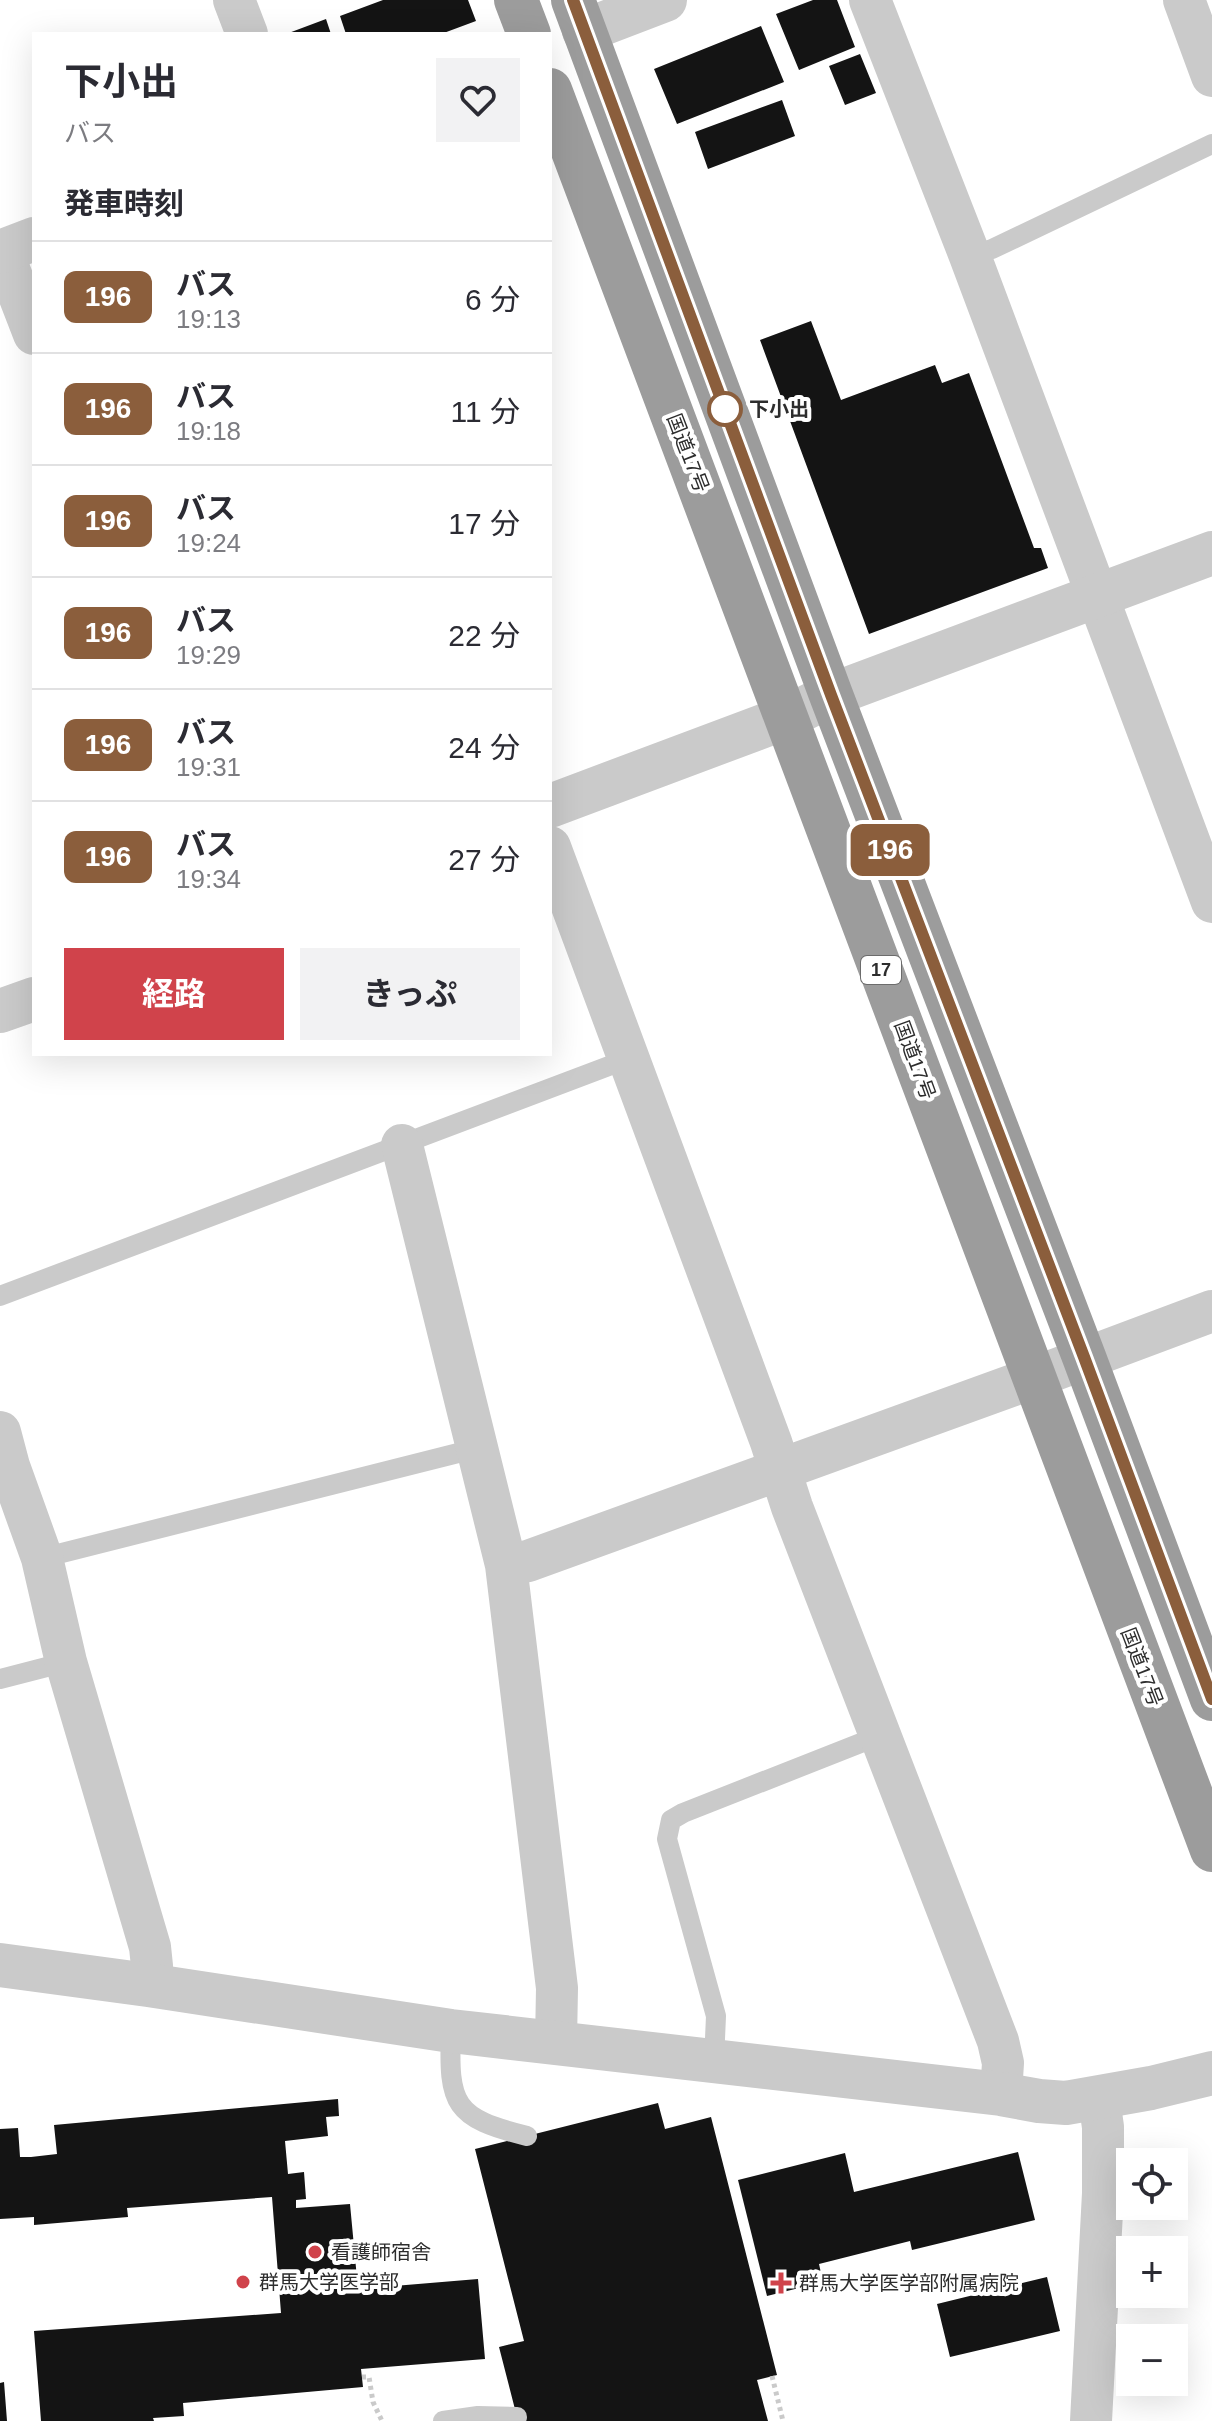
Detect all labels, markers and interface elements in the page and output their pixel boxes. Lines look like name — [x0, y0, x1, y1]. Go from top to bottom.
button: heart — [436, 58, 520, 142]
text: 下小出 — [64, 61, 178, 103]
text: バス — [64, 118, 116, 148]
text: 発車時刻 — [64, 187, 184, 220]
text: バス — [176, 268, 236, 301]
text: 196 — [85, 281, 131, 312]
text: 6 分 — [465, 283, 520, 316]
text: 19:13 — [176, 304, 241, 334]
text: バス — [176, 380, 236, 413]
marker: 下小出 — [708, 392, 742, 426]
text: 196 — [85, 393, 131, 424]
text: 11 分 — [451, 395, 520, 428]
place label: 下小出 — [749, 398, 809, 420]
street label: 国道17号 — [663, 411, 713, 495]
text: 19:18 — [176, 416, 241, 446]
text: バス — [176, 492, 236, 525]
text: 196 — [85, 505, 131, 536]
text: 17 分 — [448, 507, 520, 540]
text: 19:24 — [176, 528, 241, 558]
text: バス — [176, 604, 236, 637]
text: 196 — [85, 617, 131, 648]
text: 22 分 — [448, 619, 520, 652]
text: 19:29 — [176, 640, 241, 670]
text: バス — [176, 716, 236, 749]
text: 196 — [85, 729, 131, 760]
text: 24 分 — [448, 731, 520, 764]
text: 19:31 — [176, 752, 241, 782]
line badge: 196 — [844, 824, 936, 876]
text: バス — [176, 828, 236, 861]
text: 196 — [867, 834, 913, 865]
text: 196 — [85, 841, 131, 872]
text: 27 分 — [448, 843, 520, 876]
text: 19:34 — [176, 864, 241, 894]
button: 経路 — [64, 948, 284, 1040]
button: きっぷ — [300, 948, 520, 1040]
road number: 17 — [861, 956, 901, 984]
street label: 国道17号 — [891, 1018, 939, 1102]
street label: 国道17号 — [1117, 1625, 1167, 1709]
map controls — [1116, 2148, 1188, 2396]
button: locate — [1116, 2148, 1188, 2220]
button: + — [1116, 2236, 1188, 2308]
place label: 看護師宿舎 — [331, 2241, 431, 2263]
marker: 看護師宿舎 — [306, 2243, 324, 2261]
place label: 群馬大学医学部 — [259, 2271, 399, 2293]
marker: 群馬大学医学部附属病院 — [770, 2272, 792, 2294]
place label: 群馬大学医学部附属病院 — [799, 2272, 1019, 2294]
marker: 群馬大学医学部 — [234, 2273, 252, 2291]
button: − — [1116, 2324, 1188, 2396]

